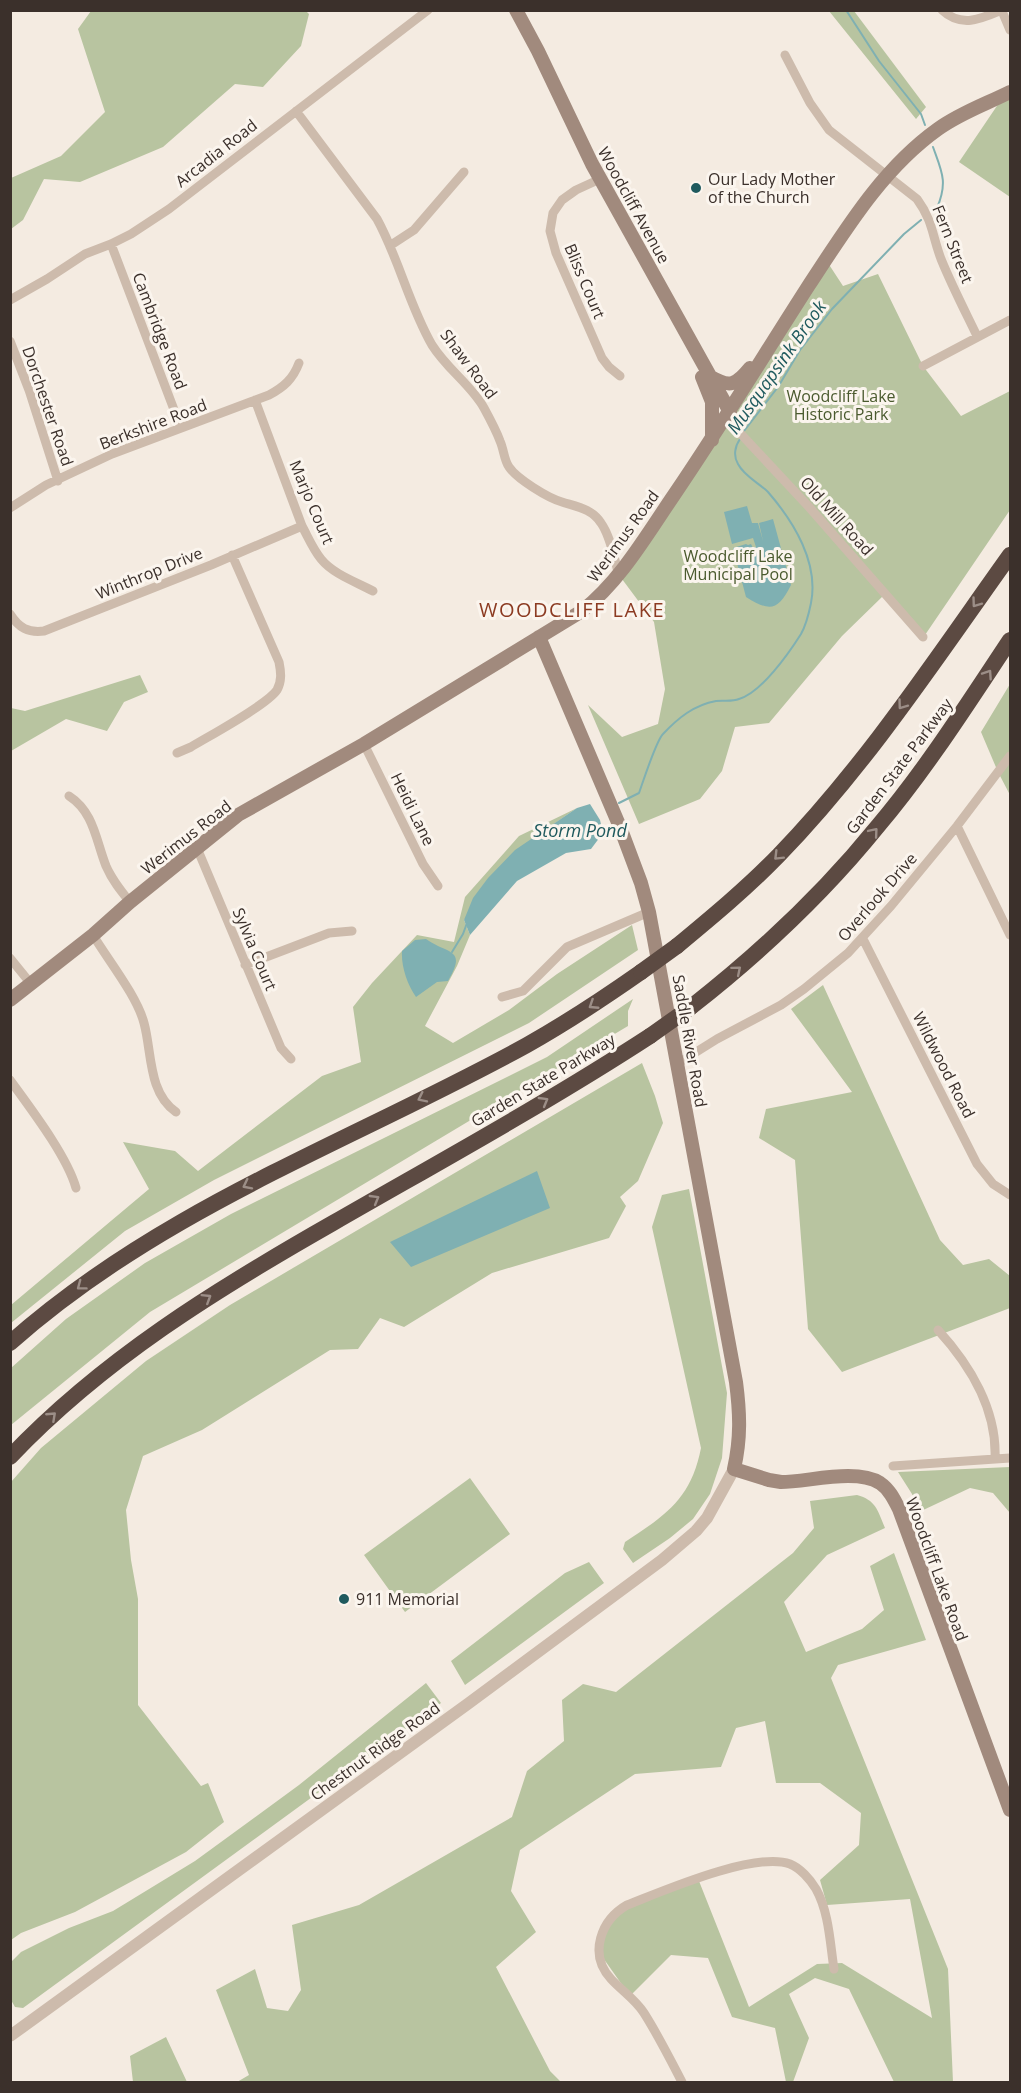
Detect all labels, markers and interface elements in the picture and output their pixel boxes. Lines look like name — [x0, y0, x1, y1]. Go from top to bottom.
street label: Arcadia Road — [171, 114, 261, 192]
street label: Woodcliff Avenue — [593, 143, 675, 267]
place label: Our Lady Mother of the Church — [708, 168, 836, 208]
marker: Our Lady Mother of the Church — [689, 181, 703, 195]
street label: Fern Street — [927, 202, 979, 287]
street label: Bliss Court — [559, 240, 611, 322]
street label: Cambridge Road — [128, 269, 192, 393]
water label: Musquapsink Brook — [721, 295, 832, 438]
street label: Shaw Road — [435, 325, 503, 403]
street label: Dorchester Road — [17, 343, 79, 469]
park label: Woodcliff Lake Historic Park — [786, 385, 896, 425]
street label: Berkshire Road — [96, 393, 210, 455]
street label: Marjo Court — [284, 457, 340, 548]
street label: Old Mill Road — [796, 472, 878, 560]
street label: Werimus Road — [582, 485, 664, 587]
street label: Winthrop Drive — [92, 542, 206, 604]
park label: Woodcliff Lake Municipal Pool — [683, 545, 793, 585]
district label: WOODCLIFF LAKE — [479, 596, 665, 623]
one-way arrow — [972, 596, 983, 607]
one-way arrow — [981, 669, 992, 680]
street label: Garden State Parkway — [841, 693, 958, 838]
one-way arrow — [898, 699, 909, 710]
street label: Heidi Lane — [386, 769, 440, 849]
street label: Werimus Road — [136, 795, 236, 879]
water label: Storm Pond — [533, 818, 627, 842]
one-way arrow — [866, 828, 877, 839]
street label: Overlook Drive — [832, 848, 922, 946]
one-way arrow — [774, 849, 785, 859]
street label: Sylvia Court — [228, 904, 282, 994]
one-way arrow — [730, 967, 741, 978]
street label: Saddle River Road — [668, 973, 712, 1109]
one-way arrow — [589, 998, 600, 1009]
street label: Wildwood Road — [908, 1008, 980, 1122]
street label: Garden State Parkway — [467, 1028, 620, 1132]
one-way arrow — [417, 1091, 428, 1102]
one-way arrow — [538, 1097, 548, 1109]
one-way arrow — [243, 1178, 253, 1189]
one-way arrow — [369, 1194, 379, 1206]
one-way arrow — [76, 1279, 87, 1290]
one-way arrow — [201, 1293, 211, 1305]
one-way arrow — [46, 1412, 56, 1423]
street label: Woodcliff Lake Road — [901, 1494, 973, 1644]
place label: 911 Memorial — [356, 1588, 459, 1610]
marker: 911 Memorial — [337, 1592, 351, 1606]
street label: Chestnut Ridge Road — [306, 1696, 444, 1806]

